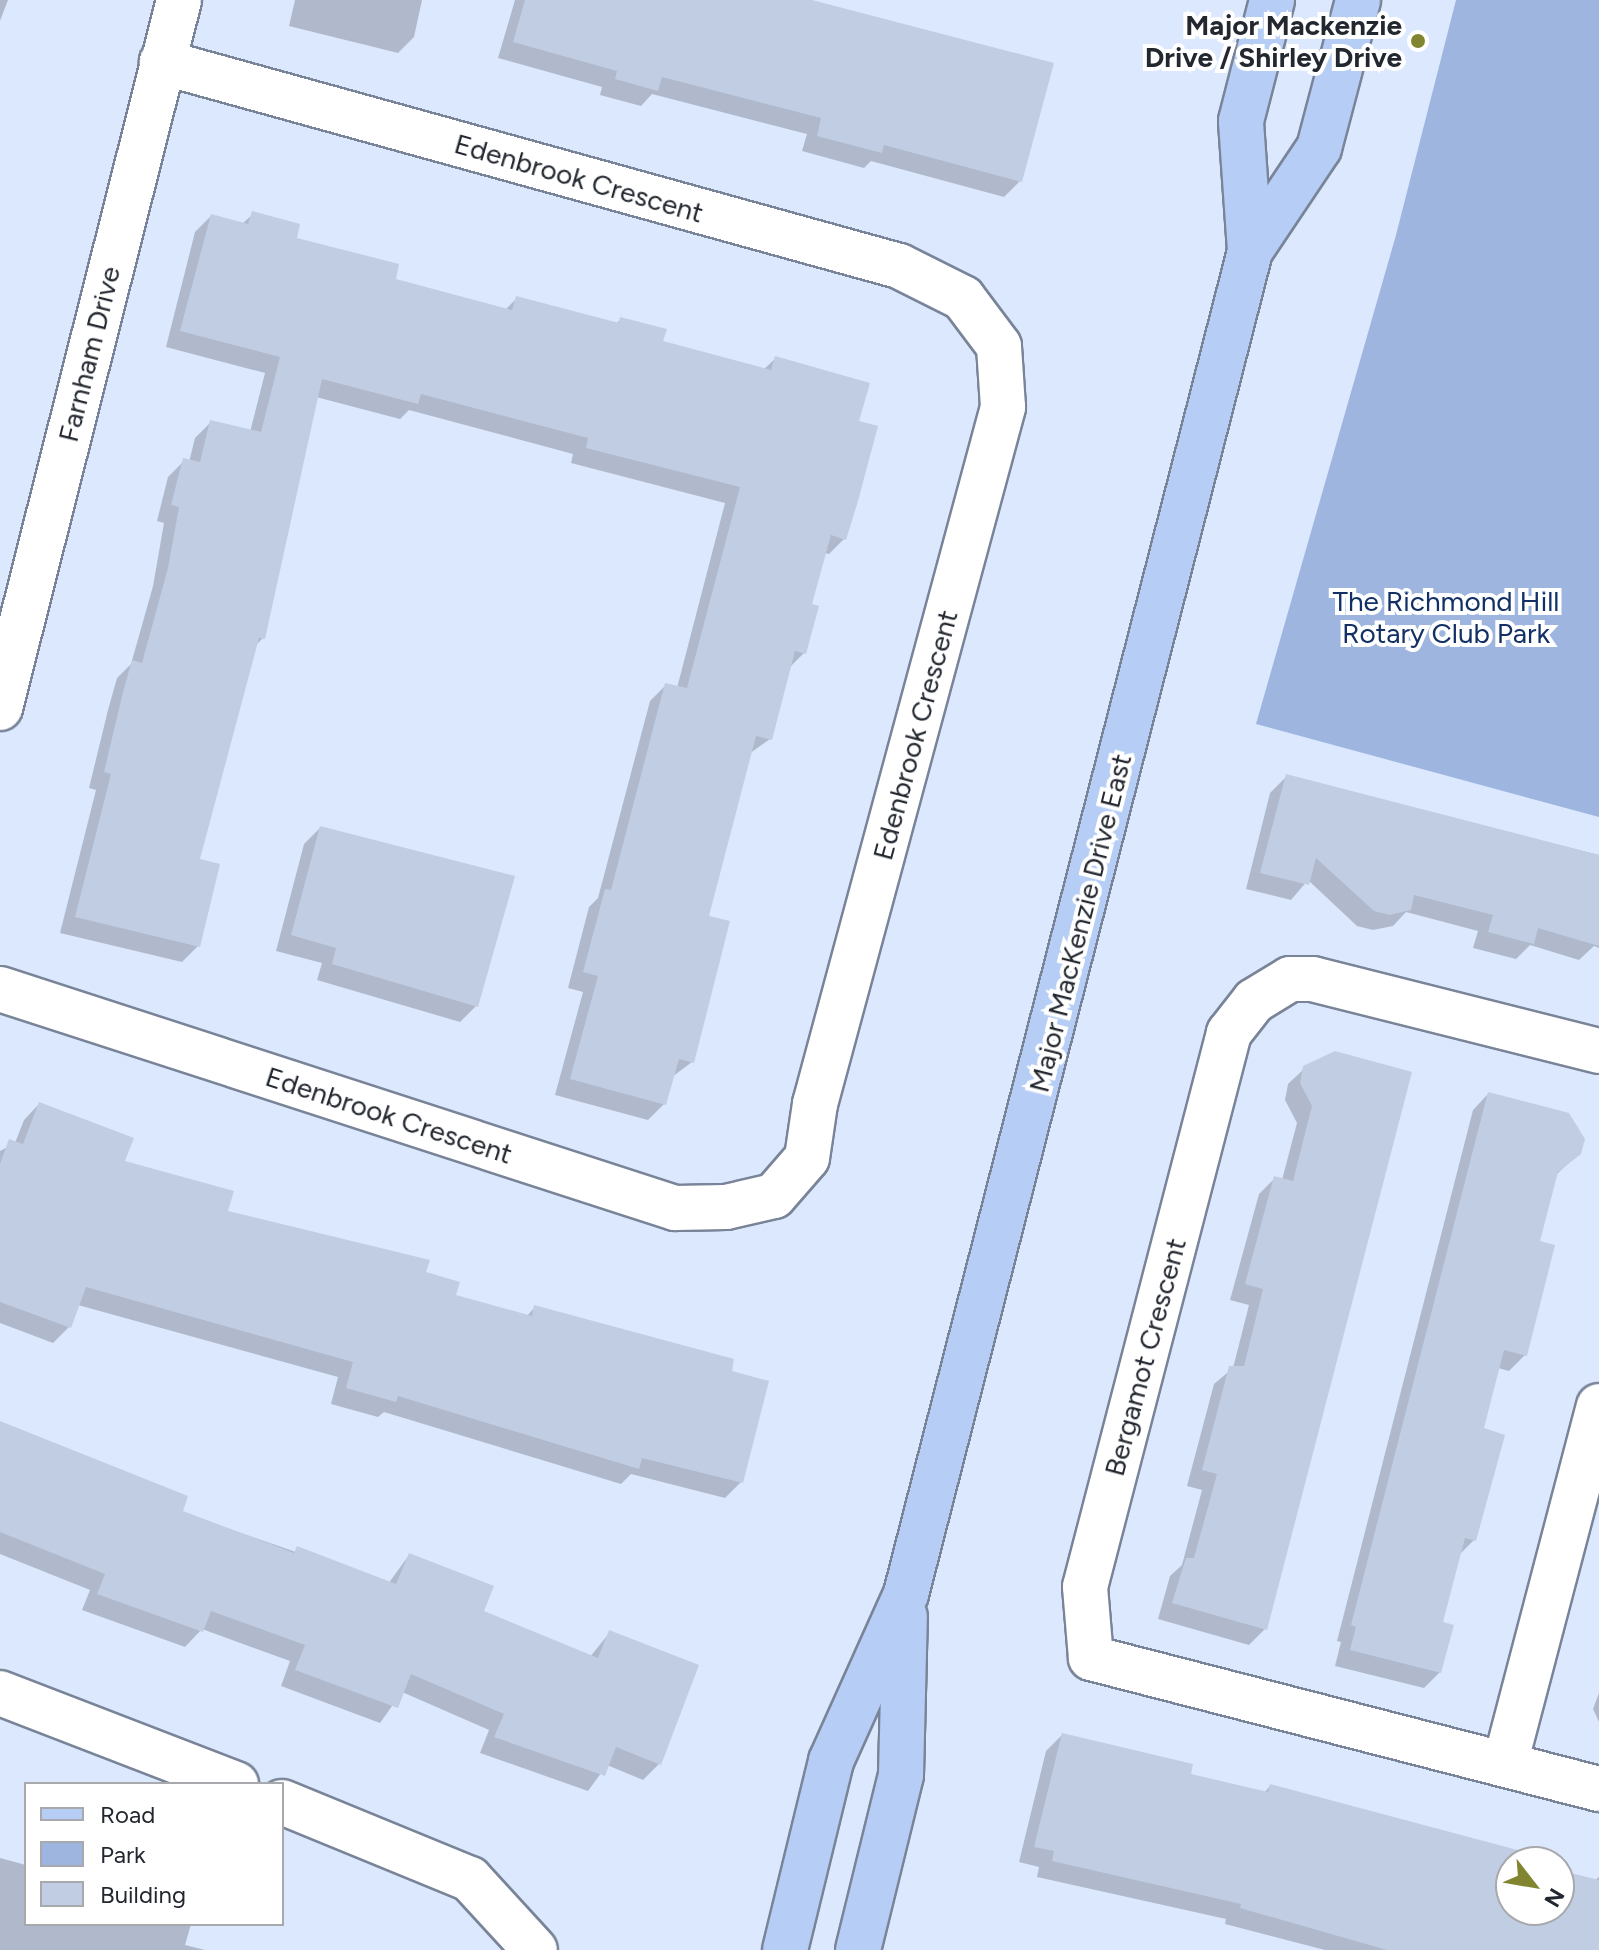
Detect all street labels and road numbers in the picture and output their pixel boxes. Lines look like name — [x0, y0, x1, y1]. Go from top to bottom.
street label: Edenbrook Crescent — [451, 126, 707, 230]
street label: Farnham Drive — [51, 263, 127, 445]
street label: Edenbrook Crescent — [865, 606, 965, 864]
street label: Major MacKenzie Drive East — [1022, 750, 1138, 1096]
street label: Edenbrook Crescent — [261, 1059, 517, 1171]
street label: Bergamot Crescent — [1097, 1234, 1193, 1480]

